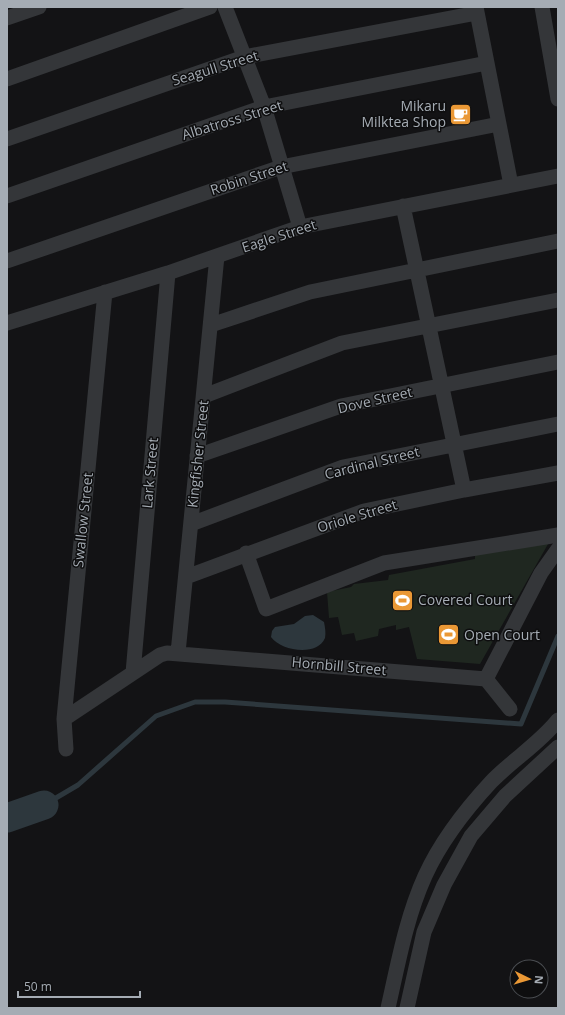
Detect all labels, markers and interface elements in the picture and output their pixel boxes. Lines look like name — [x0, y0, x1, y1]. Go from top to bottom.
street label: Seagull Street — [169, 45, 260, 90]
street label: Albatross Street — [179, 95, 284, 144]
place label: Mikaru Milktea Shop — [361, 96, 446, 131]
cafe icon: Mikaru Milktea Shop — [448, 101, 474, 127]
street label: Robin Street — [208, 156, 290, 199]
street label: Eagle Street — [239, 215, 319, 257]
street label: Dove Street — [336, 382, 414, 417]
street label: Kingfisher Street — [182, 399, 213, 509]
street label: Lark Street — [137, 437, 162, 509]
street label: Cardinal Street — [322, 442, 421, 483]
street label: Swallow Street — [68, 472, 97, 568]
street label: Oriole Street — [315, 494, 399, 537]
sports icon: Covered Court — [390, 587, 416, 613]
place label: Covered Court — [418, 590, 512, 609]
sports icon: Open Court — [435, 622, 461, 648]
place label: Open Court — [464, 625, 540, 644]
street label: Hornbill Street — [291, 652, 387, 679]
north arrow — [509, 959, 549, 999]
scale bar — [18, 973, 140, 999]
text: N — [532, 975, 547, 985]
text: 50 m — [24, 978, 52, 995]

